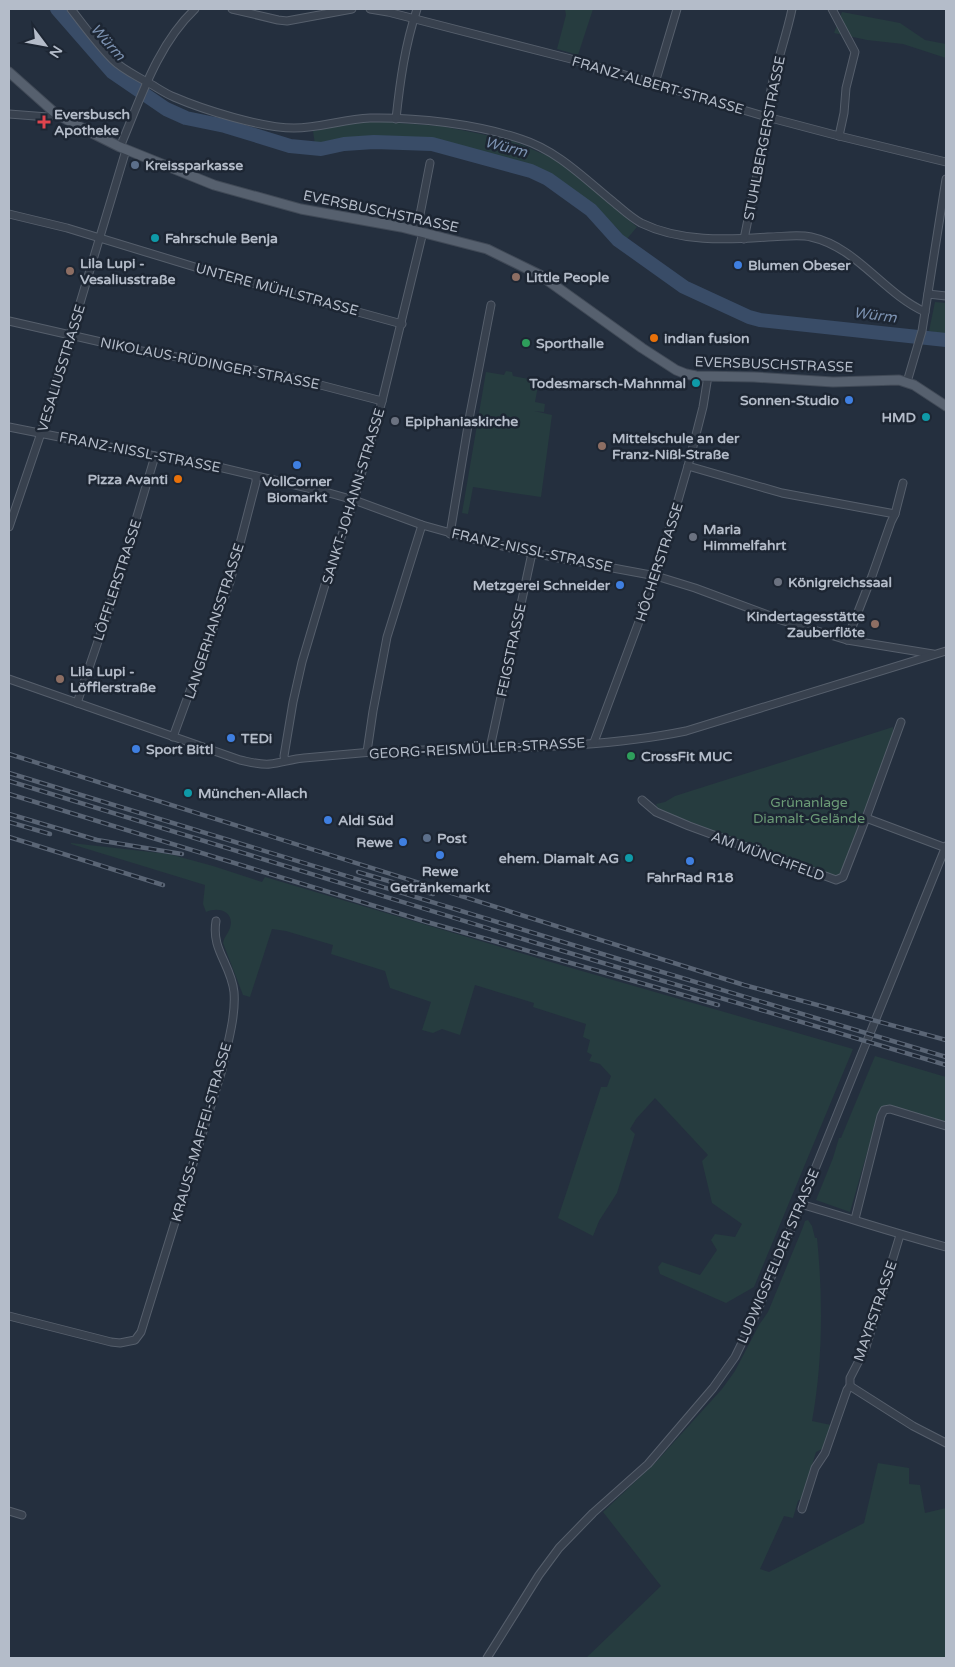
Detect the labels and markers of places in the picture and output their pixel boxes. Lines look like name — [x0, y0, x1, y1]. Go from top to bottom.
place label: Eversbusch Apotheke — [54, 106, 130, 139]
marker: Eversbusch Apotheke — [38, 116, 50, 128]
place label: Kreissparkasse — [145, 157, 243, 174]
marker: Kreissparkasse — [129, 159, 141, 171]
place label: Fahrschule Benja — [165, 230, 278, 247]
marker: Fahrschule Benja — [149, 232, 161, 244]
place label: Lila Lupi - Vesaliusstraße — [80, 255, 175, 288]
place label: Blumen Obeser — [748, 257, 851, 274]
marker: Blumen Obeser — [732, 259, 744, 271]
marker: Lila Lupi - Vesaliusstraße — [64, 265, 76, 277]
place label: Little People — [526, 269, 609, 286]
marker: Little People — [510, 271, 522, 283]
place label: indian fusion — [664, 330, 749, 347]
marker: indian fusion — [648, 332, 660, 344]
place label: Sporthalle — [536, 335, 604, 352]
marker: Sporthalle — [520, 337, 532, 349]
place label: Todesmarsch-Mahnmal — [528, 375, 686, 392]
marker: Todesmarsch-Mahnmal — [690, 377, 702, 389]
place label: Sonnen-Studio — [740, 392, 839, 409]
marker: Sonnen-Studio — [843, 394, 855, 406]
place label: HMD — [881, 409, 916, 426]
marker: HMD — [920, 411, 932, 423]
place label: Epiphaniaskirche — [405, 413, 518, 430]
marker: Epiphaniaskirche — [389, 415, 401, 427]
place label: Mittelschule an der Franz-Nißl-Straße — [612, 430, 740, 463]
marker: Mittelschule an der Franz-Nißl-Straße — [596, 440, 608, 452]
marker: VollCorner Biomarkt — [291, 459, 303, 471]
place label: Pizza Avanti — [87, 471, 168, 488]
marker: Pizza Avanti — [172, 473, 184, 485]
place label: VollCorner Biomarkt — [262, 473, 332, 506]
place label: Maria Himmelfahrt — [703, 521, 787, 554]
marker: Maria Himmelfahrt — [687, 531, 699, 543]
place label: Königreichssaal — [788, 574, 892, 591]
marker: Königreichssaal — [772, 576, 784, 588]
place label: Metzgerei Schneider — [473, 577, 611, 594]
marker: Metzgerei Schneider — [614, 579, 626, 591]
place label: Kindertagesstätte Zauberflöte — [747, 608, 865, 641]
marker: Kindertagesstätte Zauberflöte — [869, 618, 881, 630]
place label: Lila Lupi - Löfflerstraße — [70, 663, 156, 696]
marker: Lila Lupi - Löfflerstraße — [54, 673, 66, 685]
place label: TEDi — [240, 730, 272, 747]
marker: TEDi — [225, 732, 237, 744]
place label: Sport Bittl — [146, 741, 213, 758]
marker: Sport Bittl — [130, 743, 142, 755]
place label: CrossFit MUC — [641, 748, 733, 765]
marker: CrossFit MUC — [625, 750, 637, 762]
place label: München-Allach — [198, 785, 308, 802]
marker: München-Allach — [182, 787, 194, 799]
place label: Aldi Süd — [338, 812, 394, 829]
marker: Aldi Süd — [322, 814, 334, 826]
place label: Post — [437, 830, 467, 847]
marker: Post — [421, 832, 433, 844]
place label: Rewe — [356, 834, 393, 851]
marker: Rewe — [397, 836, 409, 848]
marker: Rewe Getränkemarkt — [434, 849, 446, 861]
place label: ehem. Diamalt AG — [499, 850, 619, 867]
marker: ehem. Diamalt AG — [623, 852, 635, 864]
marker: FahrRad R18 — [684, 855, 696, 867]
place label: Rewe Getränkemarkt — [390, 863, 491, 896]
place label: FahrRad R18 — [646, 869, 734, 886]

